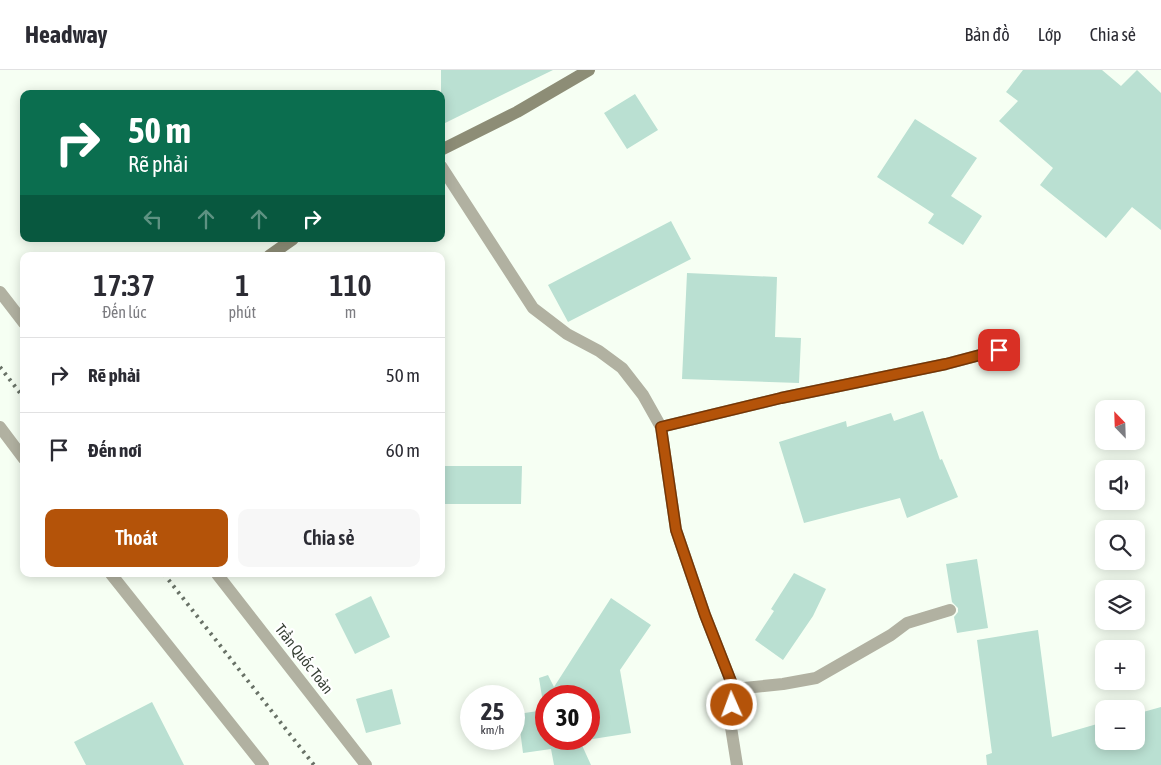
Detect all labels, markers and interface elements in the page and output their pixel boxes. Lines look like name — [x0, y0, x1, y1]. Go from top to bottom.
text: Headway — [25, 21, 108, 48]
text: Bản đồ — [964, 24, 1010, 45]
text: Lớp — [1038, 24, 1062, 45]
text: Chia sẻ — [1090, 24, 1136, 45]
icon: right — [45, 110, 110, 175]
text: 50 m — [128, 110, 191, 150]
text: Rẽ phải — [128, 151, 188, 177]
icon: left — [139, 205, 167, 233]
icon: ahead — [192, 205, 220, 233]
icon: ahead — [245, 205, 273, 233]
icon: right — [298, 205, 326, 233]
text: 17:37 — [93, 268, 155, 302]
text: 1 — [235, 268, 249, 302]
text: 110 — [329, 268, 372, 302]
text: Đến lúc — [102, 303, 146, 321]
text: phút — [228, 303, 256, 321]
text: m — [345, 303, 356, 321]
pin — [978, 329, 1020, 371]
icon: arrive — [985, 336, 1013, 364]
icon: right — [45, 361, 73, 389]
text: Rẽ phải — [88, 364, 140, 386]
text: 50 m — [386, 364, 420, 386]
north arrow — [1095, 400, 1145, 450]
map controls — [1095, 400, 1145, 750]
icon: arrive — [45, 436, 73, 464]
text: Đến nơi — [88, 439, 142, 461]
text: 60 m — [386, 439, 420, 461]
button: sound — [1095, 460, 1145, 510]
button: Thoát — [45, 509, 228, 567]
button: Chia sẻ — [238, 509, 420, 567]
button: search — [1095, 520, 1145, 570]
button: layers — [1095, 580, 1145, 630]
street label: Trần Quốc Toản — [272, 620, 337, 697]
button: + — [1095, 640, 1145, 690]
position arrow — [705, 678, 757, 730]
speed limit sign: 30 — [535, 685, 600, 750]
text: 25 — [481, 697, 504, 725]
button: − — [1095, 700, 1145, 750]
text: km/h — [481, 723, 504, 737]

